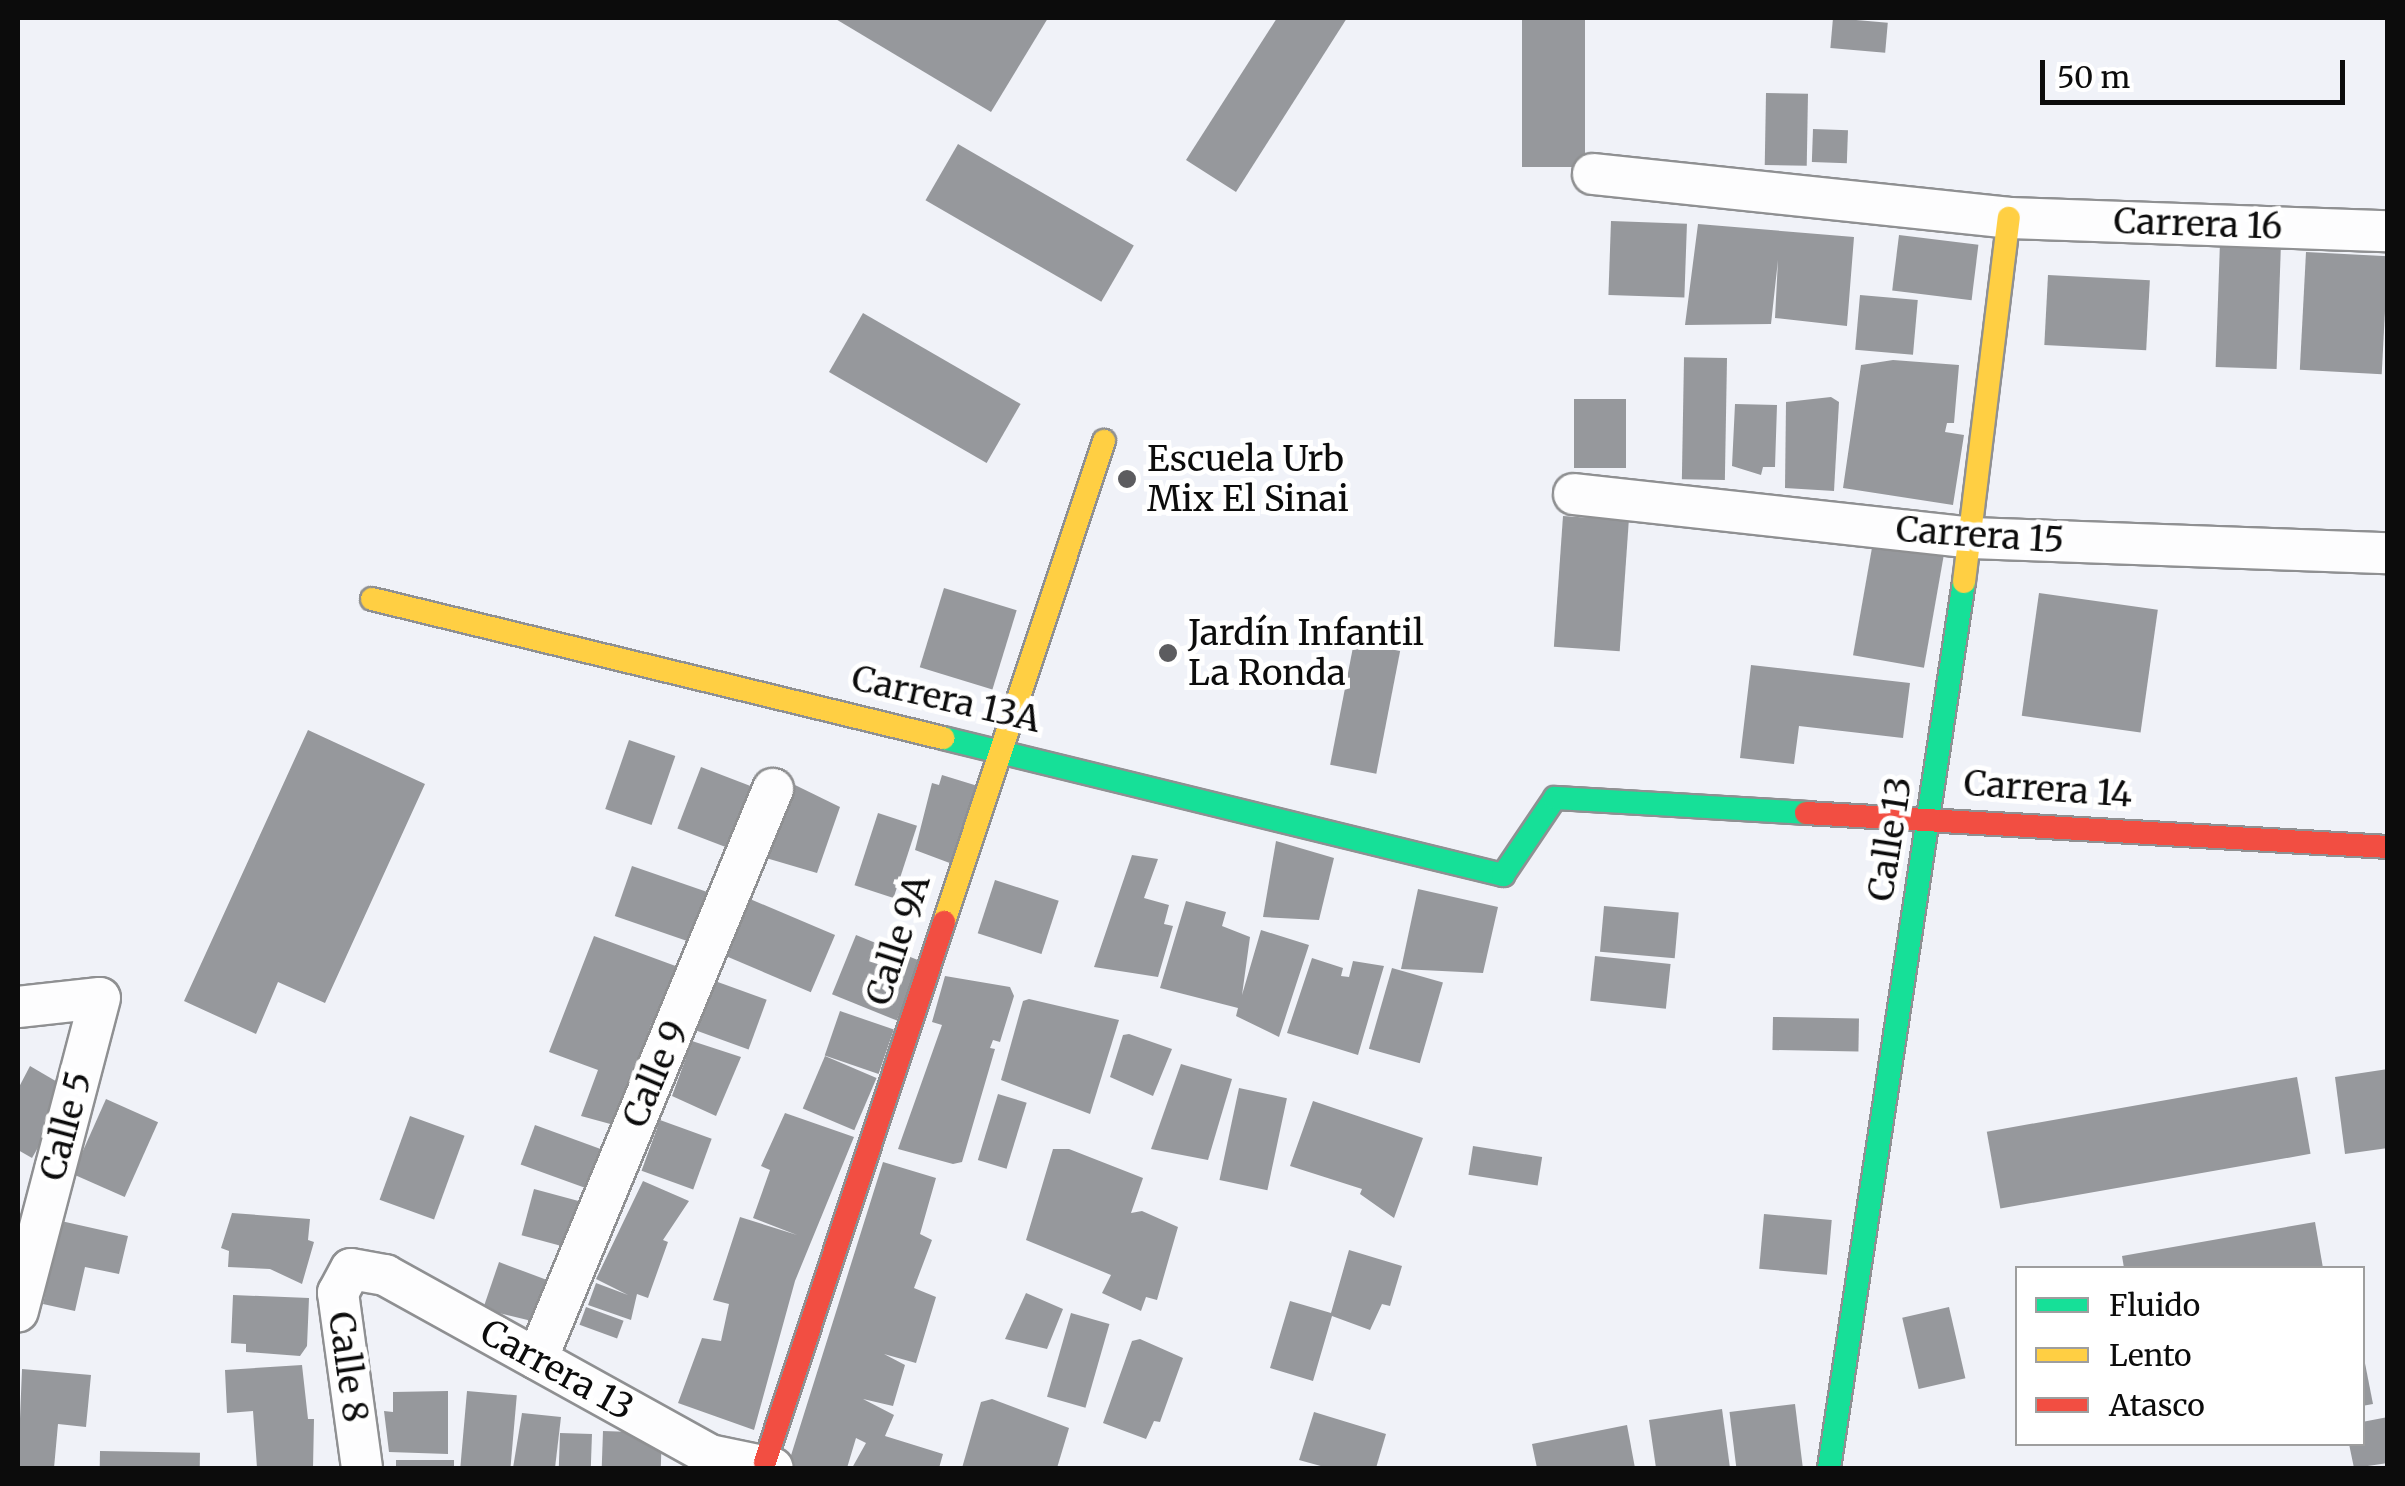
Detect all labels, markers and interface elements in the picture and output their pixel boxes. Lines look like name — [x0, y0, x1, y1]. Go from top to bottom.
scale bar — [2045, 40, 2350, 102]
text: 50 m — [2057, 58, 2130, 96]
street label: Carrera 16 — [2113, 200, 2283, 248]
place label: Escuela Urb Mix El Sinai — [1147, 438, 1349, 520]
marker: Escuela Urb Mix El Sinai — [1116, 468, 1138, 490]
street label: Carrera 15 — [1894, 508, 2066, 562]
place label: Jardín Infantil La Ronda — [1188, 612, 1424, 694]
marker: Jardín Infantil La Ronda — [1157, 642, 1179, 664]
street label: Carrera 13A — [848, 657, 1044, 741]
street label: Carrera 14 — [1962, 762, 2134, 816]
street label: Calle 13 — [1859, 774, 1921, 904]
street label: Calle 9A — [857, 870, 939, 1010]
street label: Calle 9 — [614, 1014, 696, 1134]
street label: Calle 5 — [31, 1067, 101, 1185]
legend — [2015, 1266, 2365, 1446]
text: Fluido — [2109, 1286, 2200, 1324]
street label: Calle 8 — [319, 1309, 377, 1425]
street label: Carrera 13 — [473, 1311, 641, 1429]
text: Lento — [2109, 1336, 2192, 1374]
text: Atasco — [2109, 1386, 2205, 1424]

